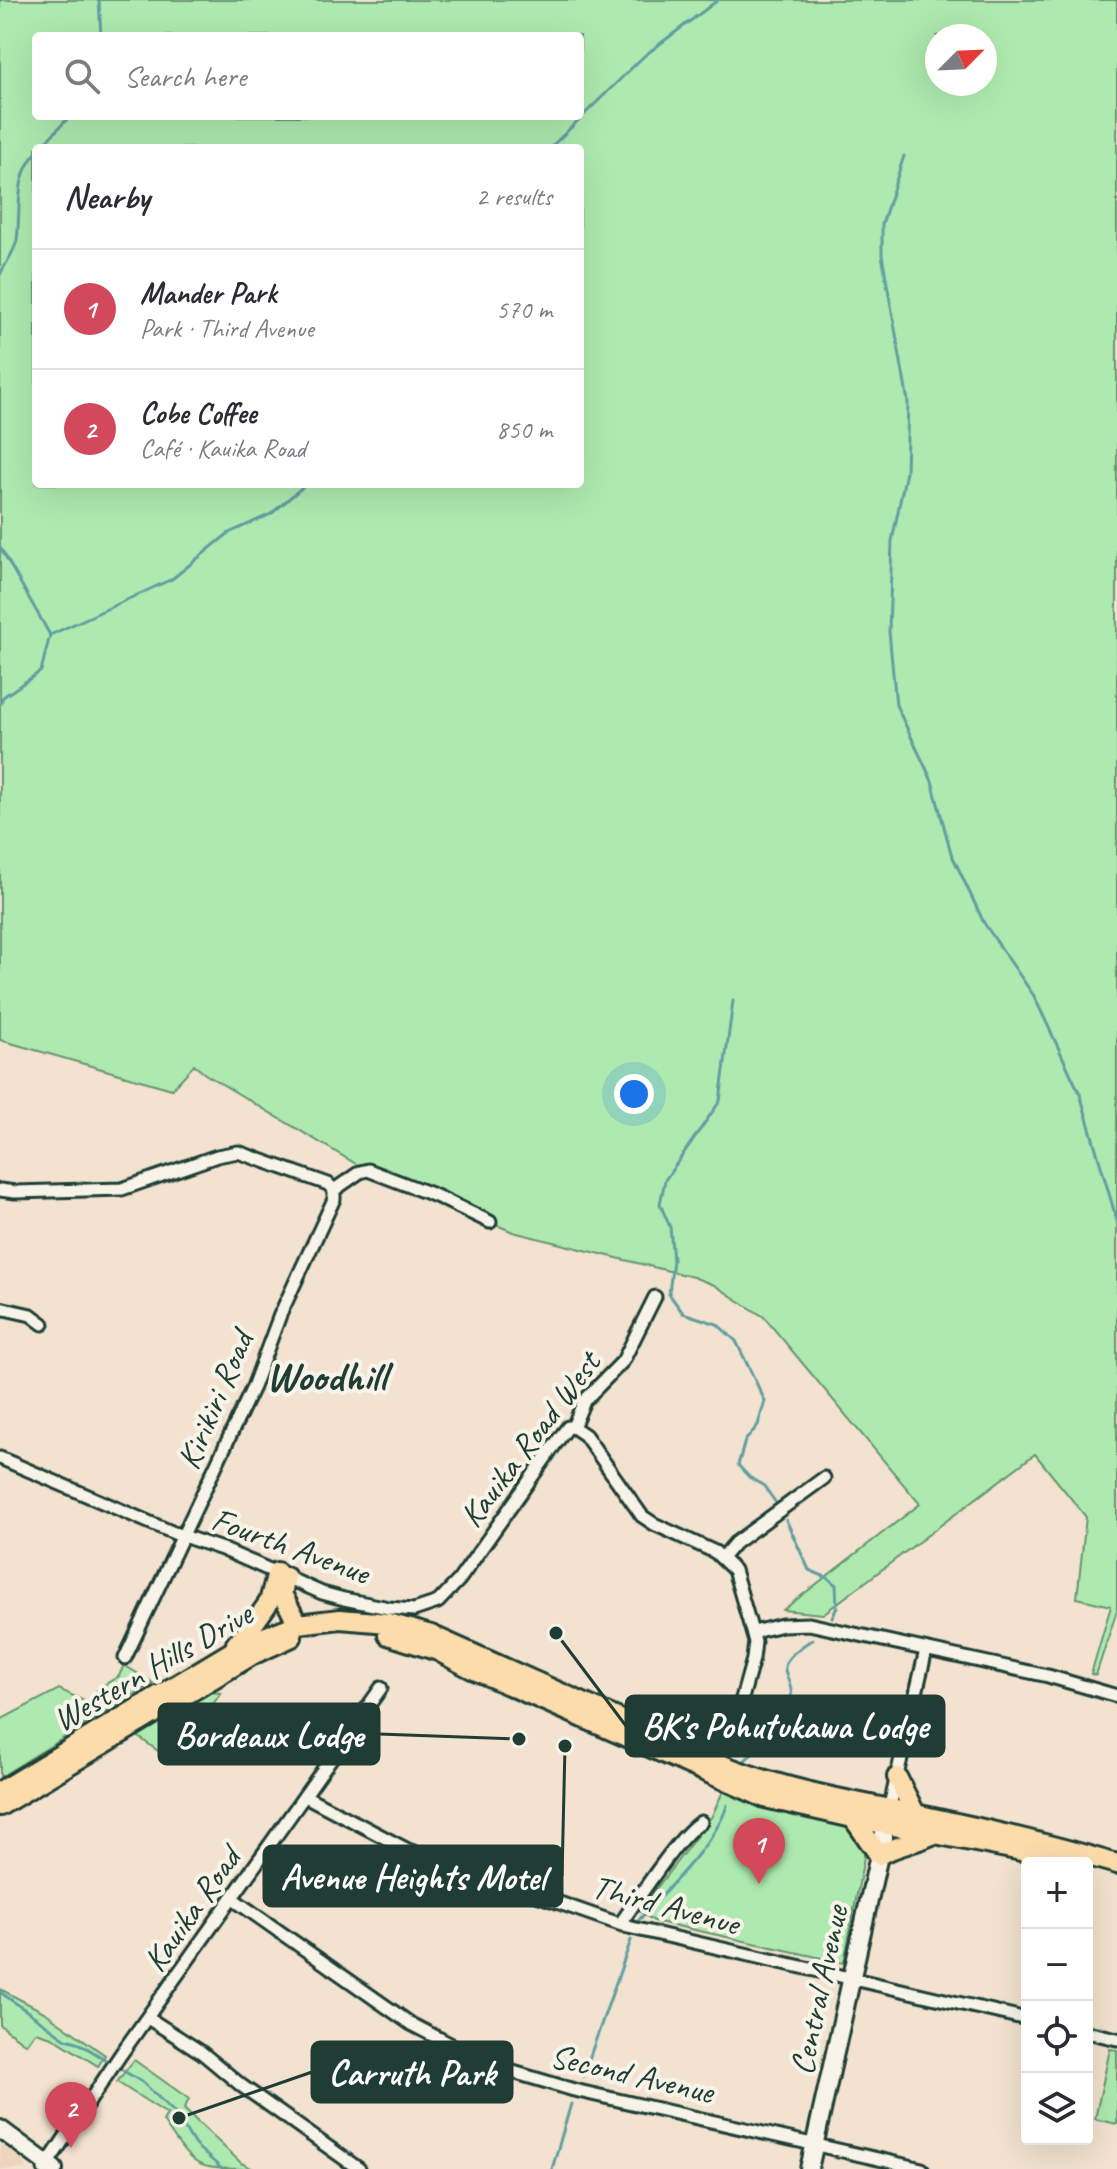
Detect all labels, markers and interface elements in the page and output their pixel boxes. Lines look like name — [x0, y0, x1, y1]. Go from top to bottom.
north arrow — [925, 24, 997, 96]
search box — [32, 32, 584, 120]
icon: search — [60, 54, 104, 98]
text: Search here — [124, 57, 246, 95]
text: Nearby — [64, 175, 150, 218]
text: 2 results — [476, 180, 552, 213]
text: Mander Park — [140, 274, 277, 312]
text: 1 — [84, 293, 96, 326]
text: 570 m — [496, 293, 552, 326]
text: Park · Third Avenue — [140, 312, 314, 345]
text: Cobe Coffee — [140, 394, 256, 432]
text: 2 — [84, 413, 96, 446]
text: 850 m — [496, 413, 552, 446]
text: Café · Kauika Road — [140, 432, 306, 465]
your location — [614, 1074, 654, 1114]
street label: Kirikiri Road — [166, 1321, 264, 1475]
street label: Kauika Road West — [449, 1340, 612, 1536]
district label: Woodhill — [266, 1350, 395, 1403]
street label: Fourth Avenue — [206, 1497, 377, 1594]
street label: Western Hills Drive — [45, 1591, 261, 1741]
callout: BK's Pohutukawa Lodge — [626, 1696, 944, 1756]
text: BK's Pohutukawa Lodge — [642, 1703, 931, 1749]
callout: Bordeaux Lodge — [159, 1704, 379, 1764]
text: Bordeaux Lodge — [175, 1712, 366, 1758]
pin: 1 — [733, 1818, 785, 1884]
street label: Kauika Road — [133, 1834, 253, 1980]
callout: Avenue Heights Motel — [264, 1846, 562, 1906]
text: Avenue Heights Motel — [280, 1854, 552, 1900]
map controls — [1021, 1857, 1093, 2145]
button: + — [1021, 1857, 1093, 1929]
street label: Third Avenue — [588, 1864, 747, 1945]
street label: Central Avenue — [780, 1900, 858, 2079]
button: − — [1021, 1929, 1093, 2001]
button: locate — [1021, 2001, 1093, 2073]
street label: Second Avenue — [546, 2034, 719, 2114]
callout: Carruth Park — [312, 2042, 512, 2102]
text: Carruth Park — [328, 2050, 499, 2096]
button: layers — [1021, 2073, 1093, 2145]
pin: 2 — [45, 2082, 97, 2148]

